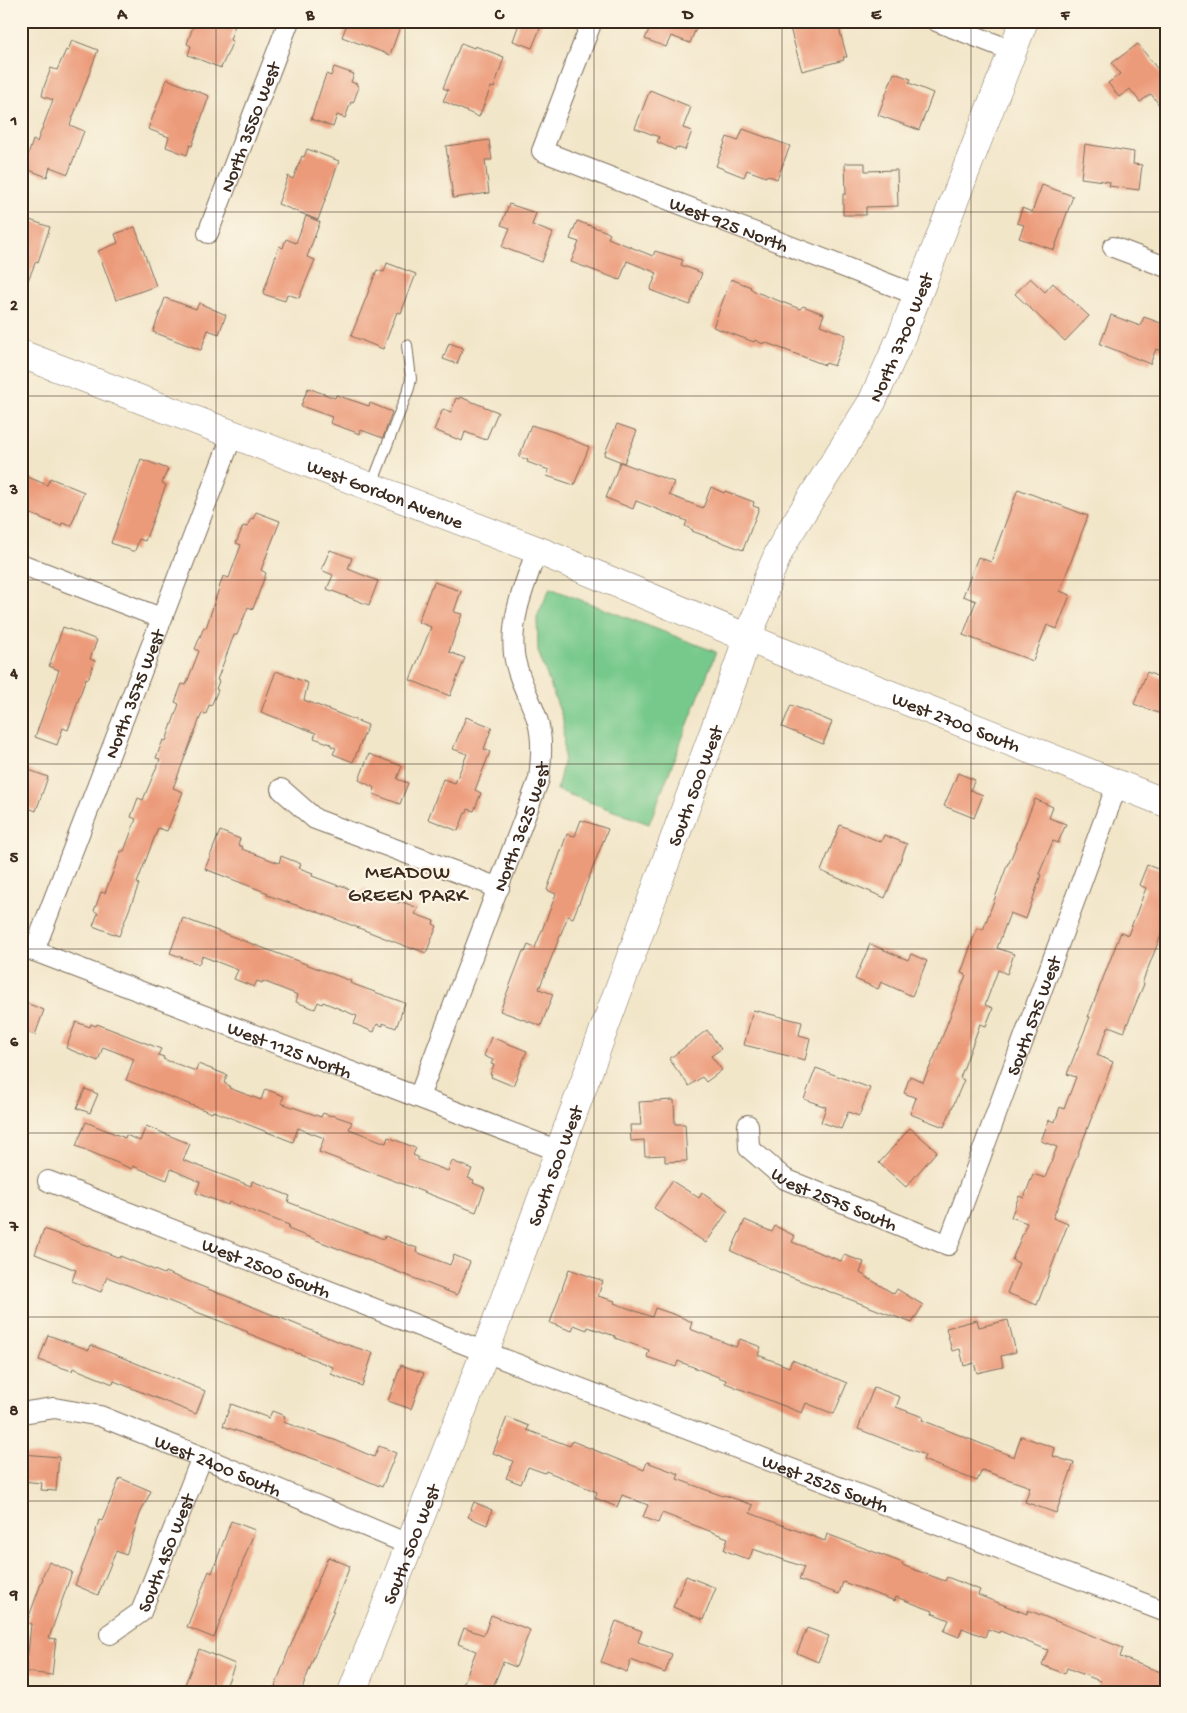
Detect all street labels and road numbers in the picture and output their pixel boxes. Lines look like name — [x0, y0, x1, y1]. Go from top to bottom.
street label: North 3550 West — [217, 57, 288, 196]
street label: West 925 North — [665, 193, 791, 259]
street label: North 3700 West — [865, 268, 941, 407]
street label: West Gordon Avenue — [303, 456, 466, 536]
street label: North 3575 West — [101, 625, 172, 762]
street label: West 2700 South — [888, 688, 1023, 760]
street label: South 500 West — [664, 721, 731, 850]
street label: North 3625 West — [490, 759, 556, 895]
street label: South 575 West — [1003, 952, 1069, 1079]
street label: West 1125 North — [223, 1018, 354, 1086]
street label: South 500 West — [524, 1101, 591, 1230]
street label: West 2575 South — [765, 1164, 900, 1238]
street label: West 2500 South — [198, 1234, 333, 1305]
street label: West 2400 South — [150, 1431, 284, 1504]
street label: West 2525 South — [758, 1451, 891, 1520]
street label: South 500 West — [379, 1480, 448, 1608]
street label: South 450 West — [134, 1489, 202, 1616]

